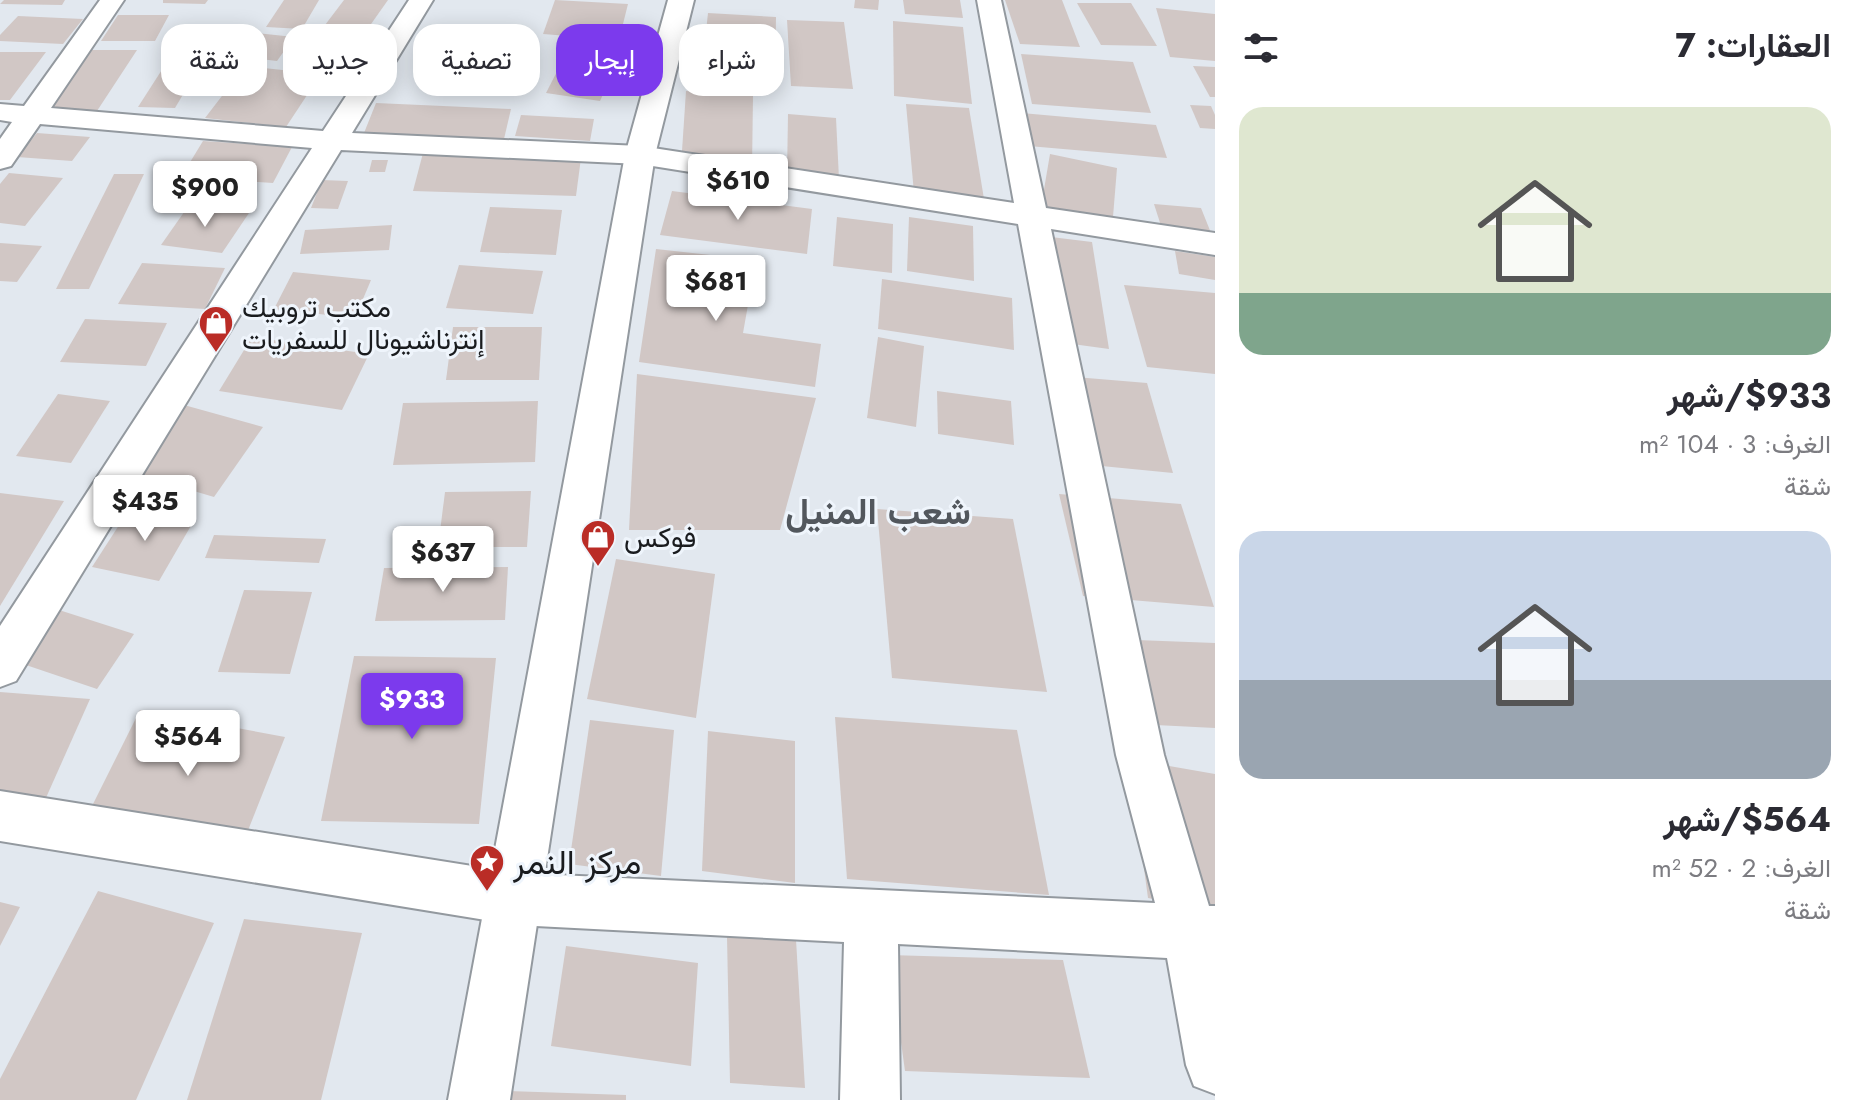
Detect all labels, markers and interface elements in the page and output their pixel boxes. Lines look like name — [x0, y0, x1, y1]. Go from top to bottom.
text: العقارات: 7 — [1675, 21, 1831, 70]
chip: شقة — [161, 24, 267, 96]
chip: جديد — [283, 24, 397, 96]
chip: تصفية — [413, 24, 540, 96]
chip: إيجار — [556, 24, 663, 96]
chip: شراء — [679, 24, 784, 96]
icon: filters — [1239, 26, 1283, 70]
pin: $610 — [691, 154, 785, 222]
icon: home — [1463, 159, 1607, 303]
pin: $900 — [158, 161, 252, 229]
text: $610 — [706, 161, 770, 199]
text: $900 — [171, 168, 239, 206]
pin: $681 — [669, 255, 763, 323]
text: $681 — [684, 262, 748, 300]
place label: مكتب تروبيك إنترناشيونال للسفريات — [242, 287, 484, 360]
shop icon: مكتب تروبيك إنترناشيونال للسفريات — [197, 304, 235, 354]
text: $933/شهر — [1667, 371, 1831, 420]
text: الغرف: 3 · 104 m² — [1639, 425, 1831, 463]
text: شقة — [1784, 467, 1831, 505]
pin: $435 — [98, 475, 192, 543]
text: $435 — [111, 482, 179, 520]
district label: شعب المنيل — [785, 485, 971, 537]
place label: فوكس — [624, 517, 696, 558]
shop icon: فوكس — [579, 518, 617, 568]
pin: $637 — [396, 526, 490, 594]
text: $637 — [410, 533, 476, 571]
icon: home — [1463, 583, 1607, 727]
pin: $933 — [365, 673, 459, 741]
text: $933 — [379, 680, 445, 718]
pin: $564 — [141, 710, 235, 778]
text: $564 — [154, 717, 222, 755]
text: $564/شهر — [1663, 795, 1831, 844]
place label: مركز النمر — [512, 838, 641, 887]
place icon: مركز النمر — [468, 843, 506, 893]
text: الغرف: 2 · 52 m² — [1651, 849, 1831, 887]
text: شقة — [1784, 891, 1831, 929]

